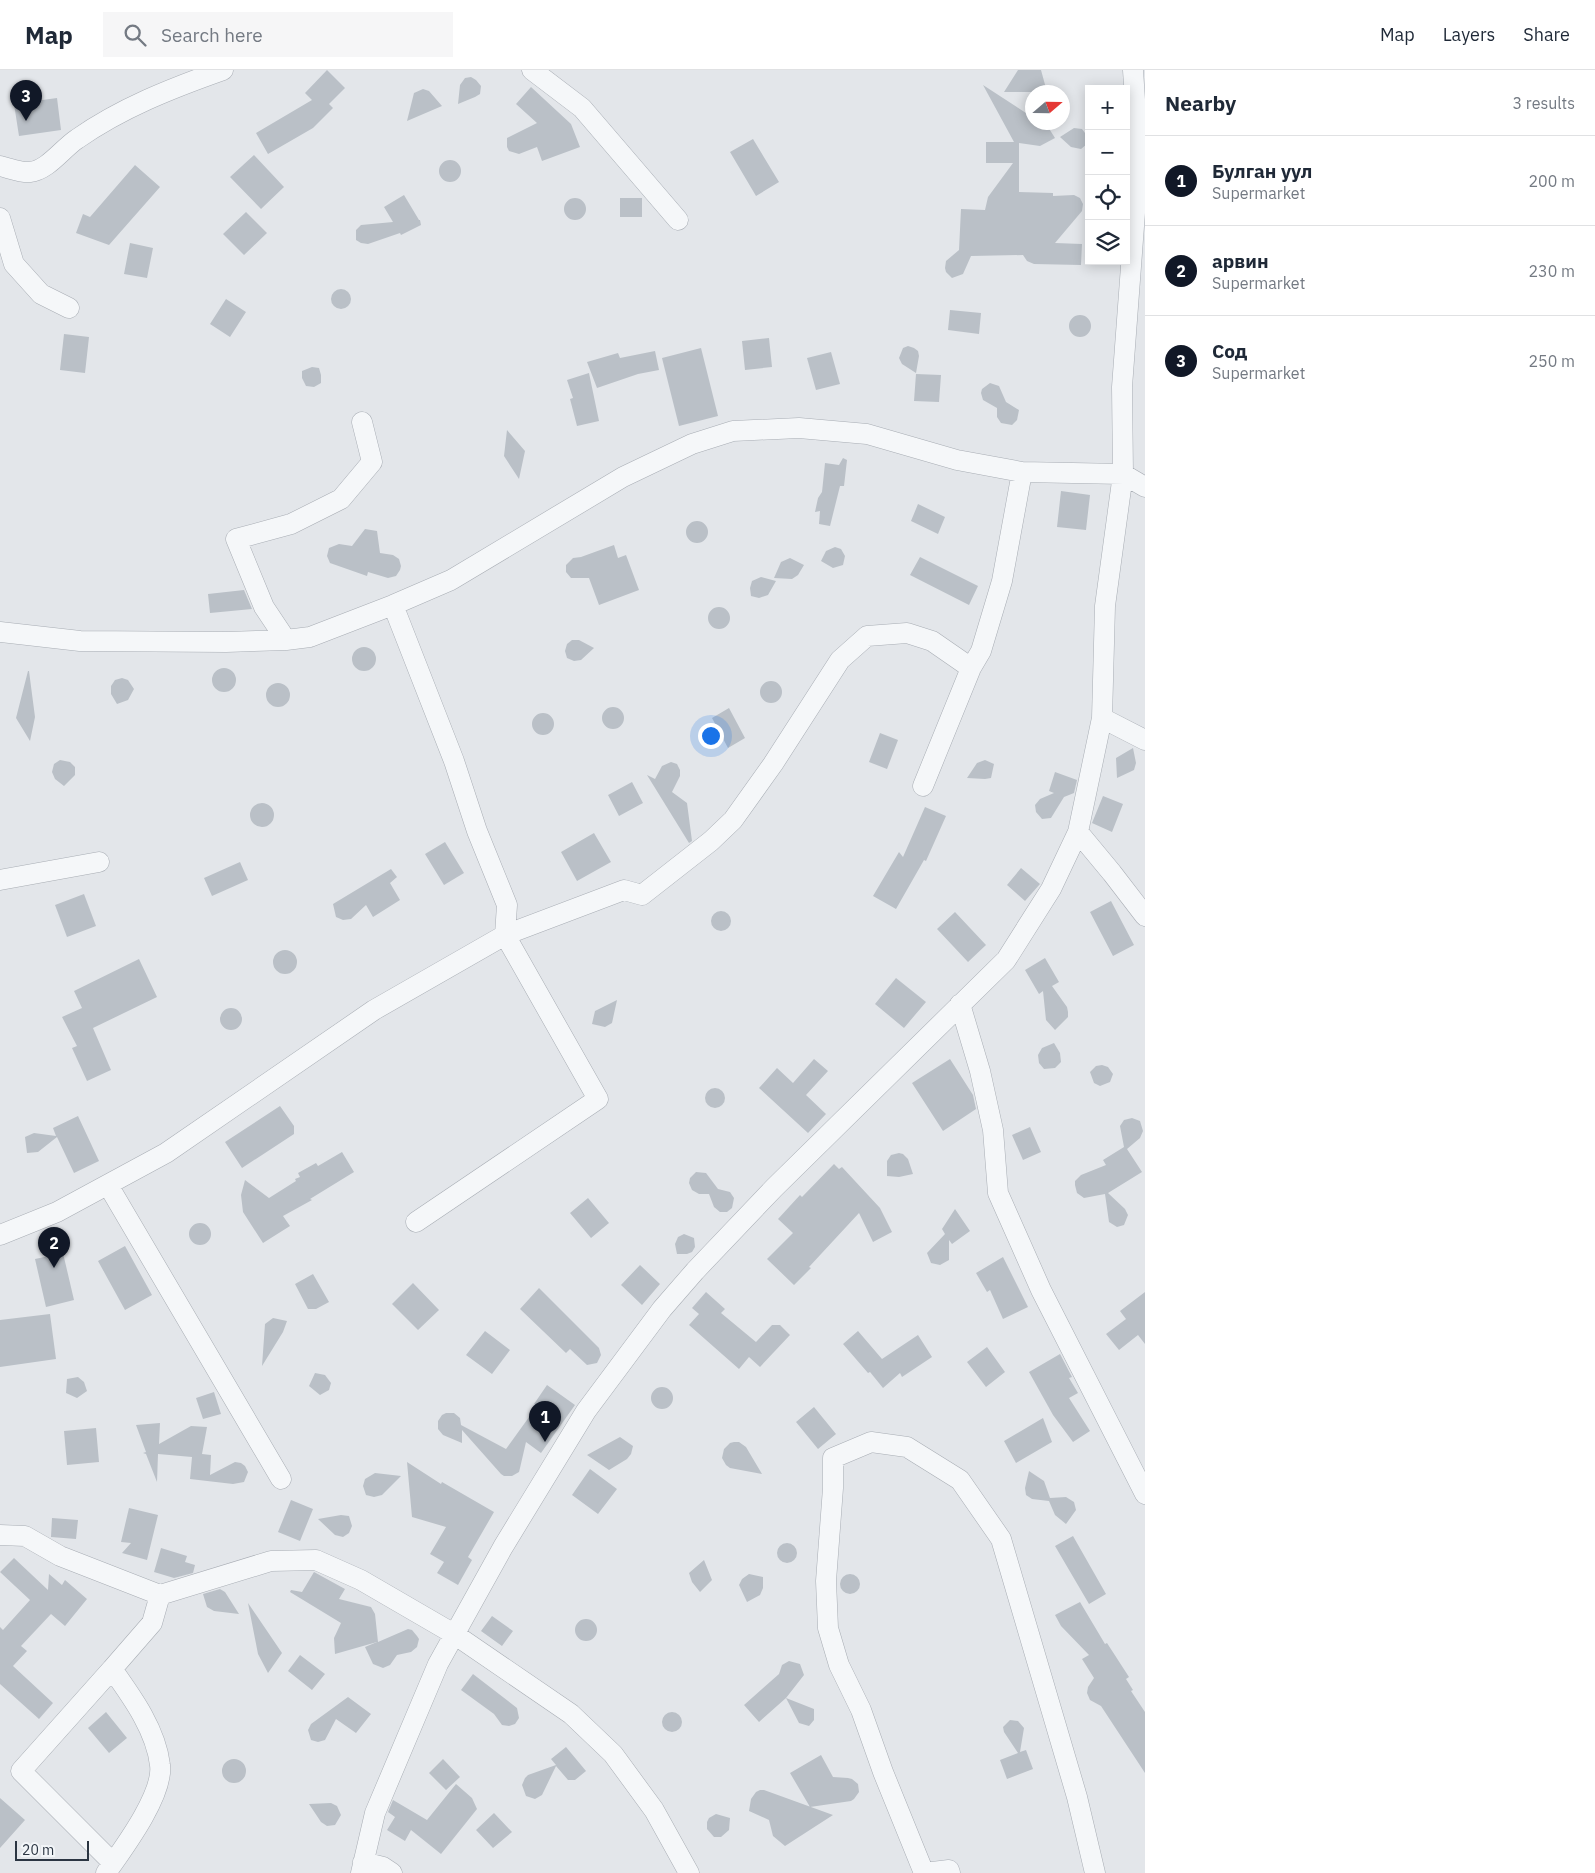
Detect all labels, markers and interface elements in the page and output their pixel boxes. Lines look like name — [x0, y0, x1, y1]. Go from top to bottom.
search box — [103, 12, 453, 57]
text: Map — [25, 19, 73, 51]
icon: search — [121, 21, 149, 49]
text: Search here — [161, 23, 263, 47]
text: Map — [1380, 23, 1415, 46]
text: Layers — [1443, 23, 1495, 46]
text: Share — [1523, 23, 1570, 46]
pin: 3 — [10, 80, 42, 121]
north arrow — [1025, 85, 1070, 130]
map controls — [1085, 85, 1130, 265]
button: + — [1085, 85, 1130, 130]
text: Nearby — [1165, 89, 1236, 117]
text: 3 results — [1512, 93, 1575, 113]
button: − — [1085, 130, 1130, 175]
text: Булган уул — [1212, 159, 1312, 183]
text: 1 — [1176, 171, 1186, 191]
text: 200 m — [1528, 171, 1575, 191]
button: locate — [1085, 175, 1130, 220]
text: Supermarket — [1212, 183, 1305, 203]
button: layers — [1085, 220, 1130, 265]
text: арвин — [1212, 249, 1269, 273]
text: 2 — [1176, 261, 1186, 281]
text: 230 m — [1528, 261, 1575, 281]
text: Supermarket — [1212, 273, 1305, 293]
text: Сод — [1212, 339, 1247, 363]
text: 3 — [1176, 351, 1186, 371]
text: 250 m — [1528, 351, 1575, 371]
text: Supermarket — [1212, 363, 1305, 383]
your location — [698, 723, 724, 749]
pin: 2 — [38, 1227, 70, 1268]
pin: 1 — [529, 1401, 561, 1442]
scale bar — [15, 1838, 89, 1861]
text: 20 m — [22, 1841, 54, 1859]

